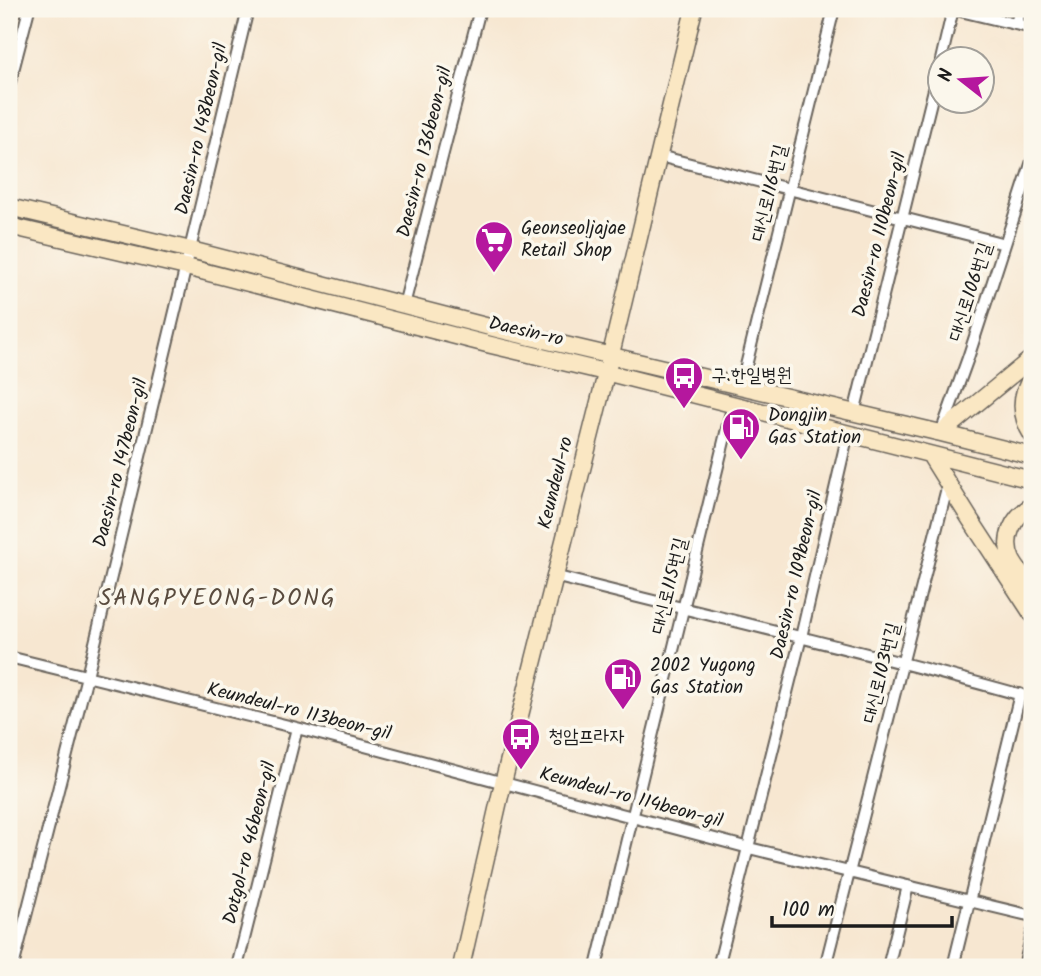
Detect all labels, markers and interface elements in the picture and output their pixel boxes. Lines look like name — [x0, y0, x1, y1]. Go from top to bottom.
street label: Daesin-ro 148beon-gil — [168, 40, 236, 218]
north arrow — [926, 46, 996, 116]
street label: Daesin-ro 136beon-gil — [389, 63, 461, 241]
text: N — [931, 65, 963, 86]
street label: 대신로116번길 — [743, 141, 797, 245]
street label: Daesin-ro 110beon-gil — [845, 149, 915, 321]
place label: Geonseoljajae Retail Shop — [521, 214, 626, 266]
supermarket icon: Geonseoljajae Retail Shop — [473, 219, 515, 274]
street label: 대신로106번길 — [941, 239, 1001, 345]
street label: Daesin-ro — [486, 309, 566, 355]
bus stop icon: 구.한일병원 — [663, 355, 705, 410]
place label: 구.한일병원 — [711, 361, 792, 391]
street label: Daesin-ro 147beon-gil — [86, 375, 157, 551]
place label: Dongjin Gas Station — [768, 401, 861, 453]
fuel station icon: Dongjin Gas Station — [720, 406, 762, 461]
street label: Keundeul-ro — [530, 434, 582, 532]
street label: Daesin-ro 109beon-gil — [763, 487, 831, 662]
street label: 대신로115번길 — [644, 535, 696, 637]
district label: SANGPYEONG-DONG — [99, 581, 337, 617]
street label: 대신로103번길 — [855, 620, 909, 726]
place label: 2002 Yugong Gas Station — [650, 651, 756, 703]
fuel station icon: 2002 Yugong Gas Station — [602, 656, 644, 711]
street label: Keundeul-ro 113beon-gil — [204, 675, 395, 750]
bus stop icon: 청암프라자 — [500, 716, 542, 771]
place label: 청암프라자 — [548, 722, 624, 752]
street label: Dotgol-ro 46beon-gil — [215, 758, 285, 928]
street label: Keundeul-ro 114beon-gil — [536, 759, 726, 837]
scale bar — [772, 885, 952, 929]
text: 100 m — [782, 894, 835, 927]

